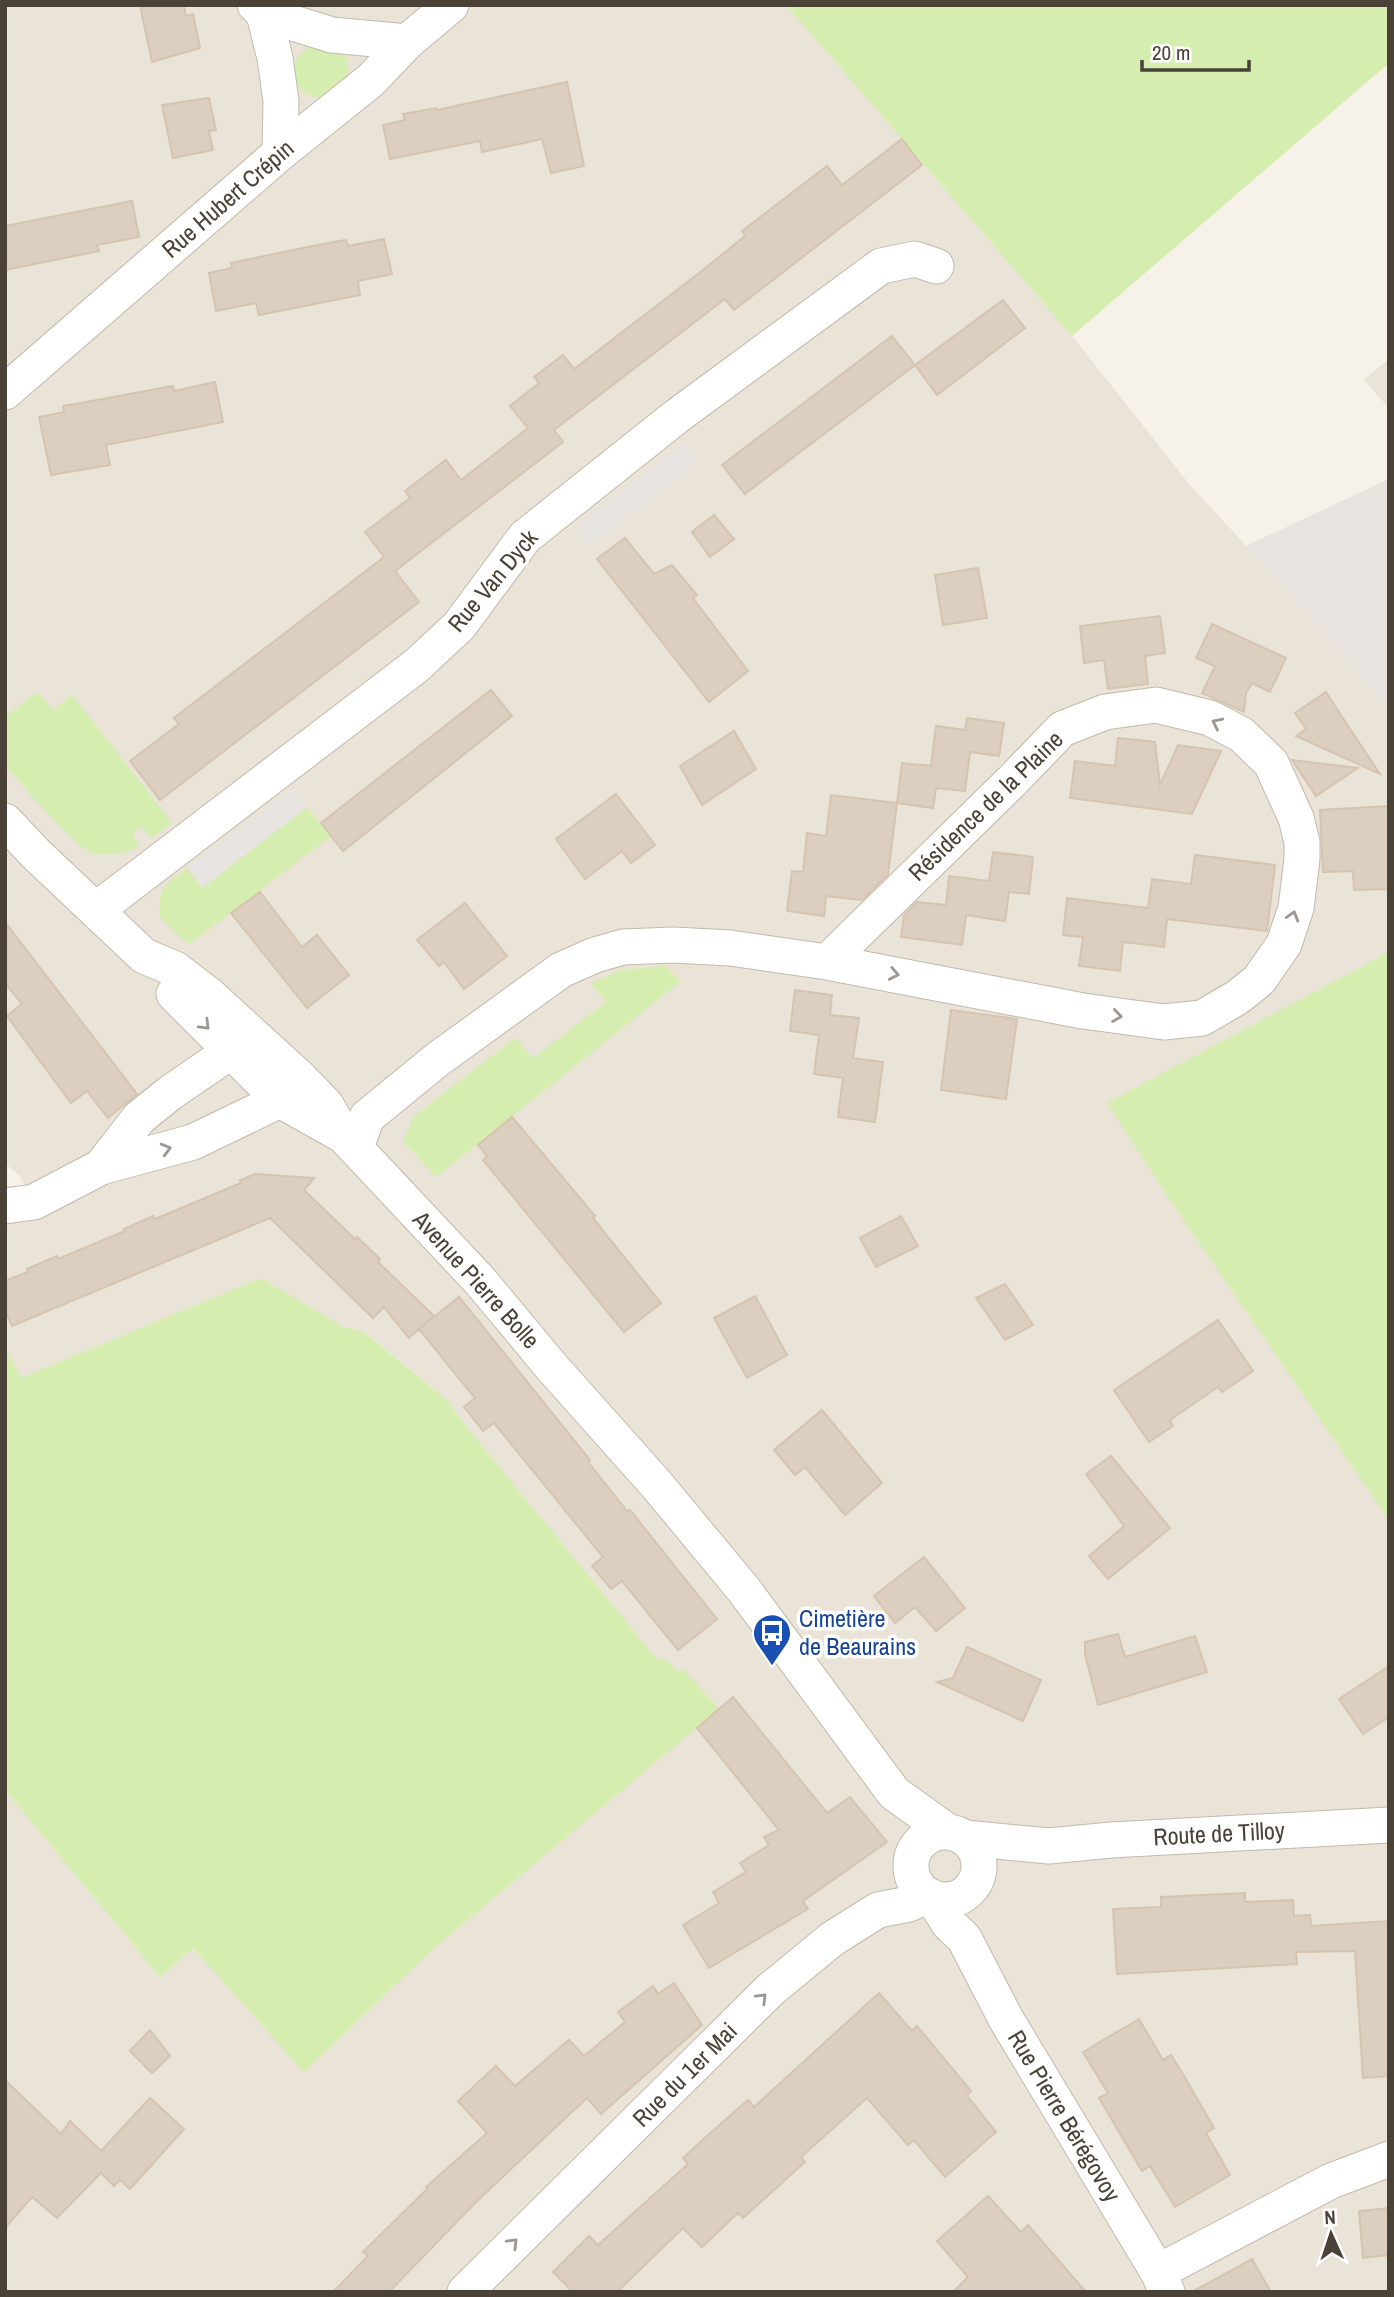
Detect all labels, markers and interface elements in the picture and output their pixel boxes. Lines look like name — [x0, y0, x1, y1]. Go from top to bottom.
scale bar — [1142, 28, 1249, 72]
text: 20 m — [1152, 38, 1190, 67]
street label: Rue Hubert Crépin — [155, 132, 300, 265]
street label: Rue Van Dyck — [440, 522, 545, 638]
one-way arrow — [1212, 717, 1224, 731]
street label: Résidence de la Plaine — [901, 723, 1070, 887]
one-way arrow — [1285, 910, 1300, 922]
one-way arrow — [888, 966, 900, 981]
one-way arrow — [1111, 1008, 1123, 1023]
one-way arrow — [197, 1016, 210, 1029]
one-way arrow — [160, 1143, 172, 1157]
street label: Avenue Pierre Bolle — [406, 1203, 547, 1355]
place label: Cimetière de Beaurains — [799, 1602, 916, 1662]
bus stop icon: Cimetière de Beaurains — [751, 1612, 793, 1667]
street label: Route de Tilloy — [1152, 1814, 1286, 1852]
one-way arrow — [754, 1993, 767, 2006]
street label: Rue du 1er Mai — [625, 2015, 744, 2134]
street label: Rue Pierre Bérégovoy — [1001, 2024, 1129, 2207]
north arrow — [1296, 2199, 1366, 2269]
text: N — [1324, 2204, 1336, 2230]
one-way arrow — [504, 2238, 517, 2251]

